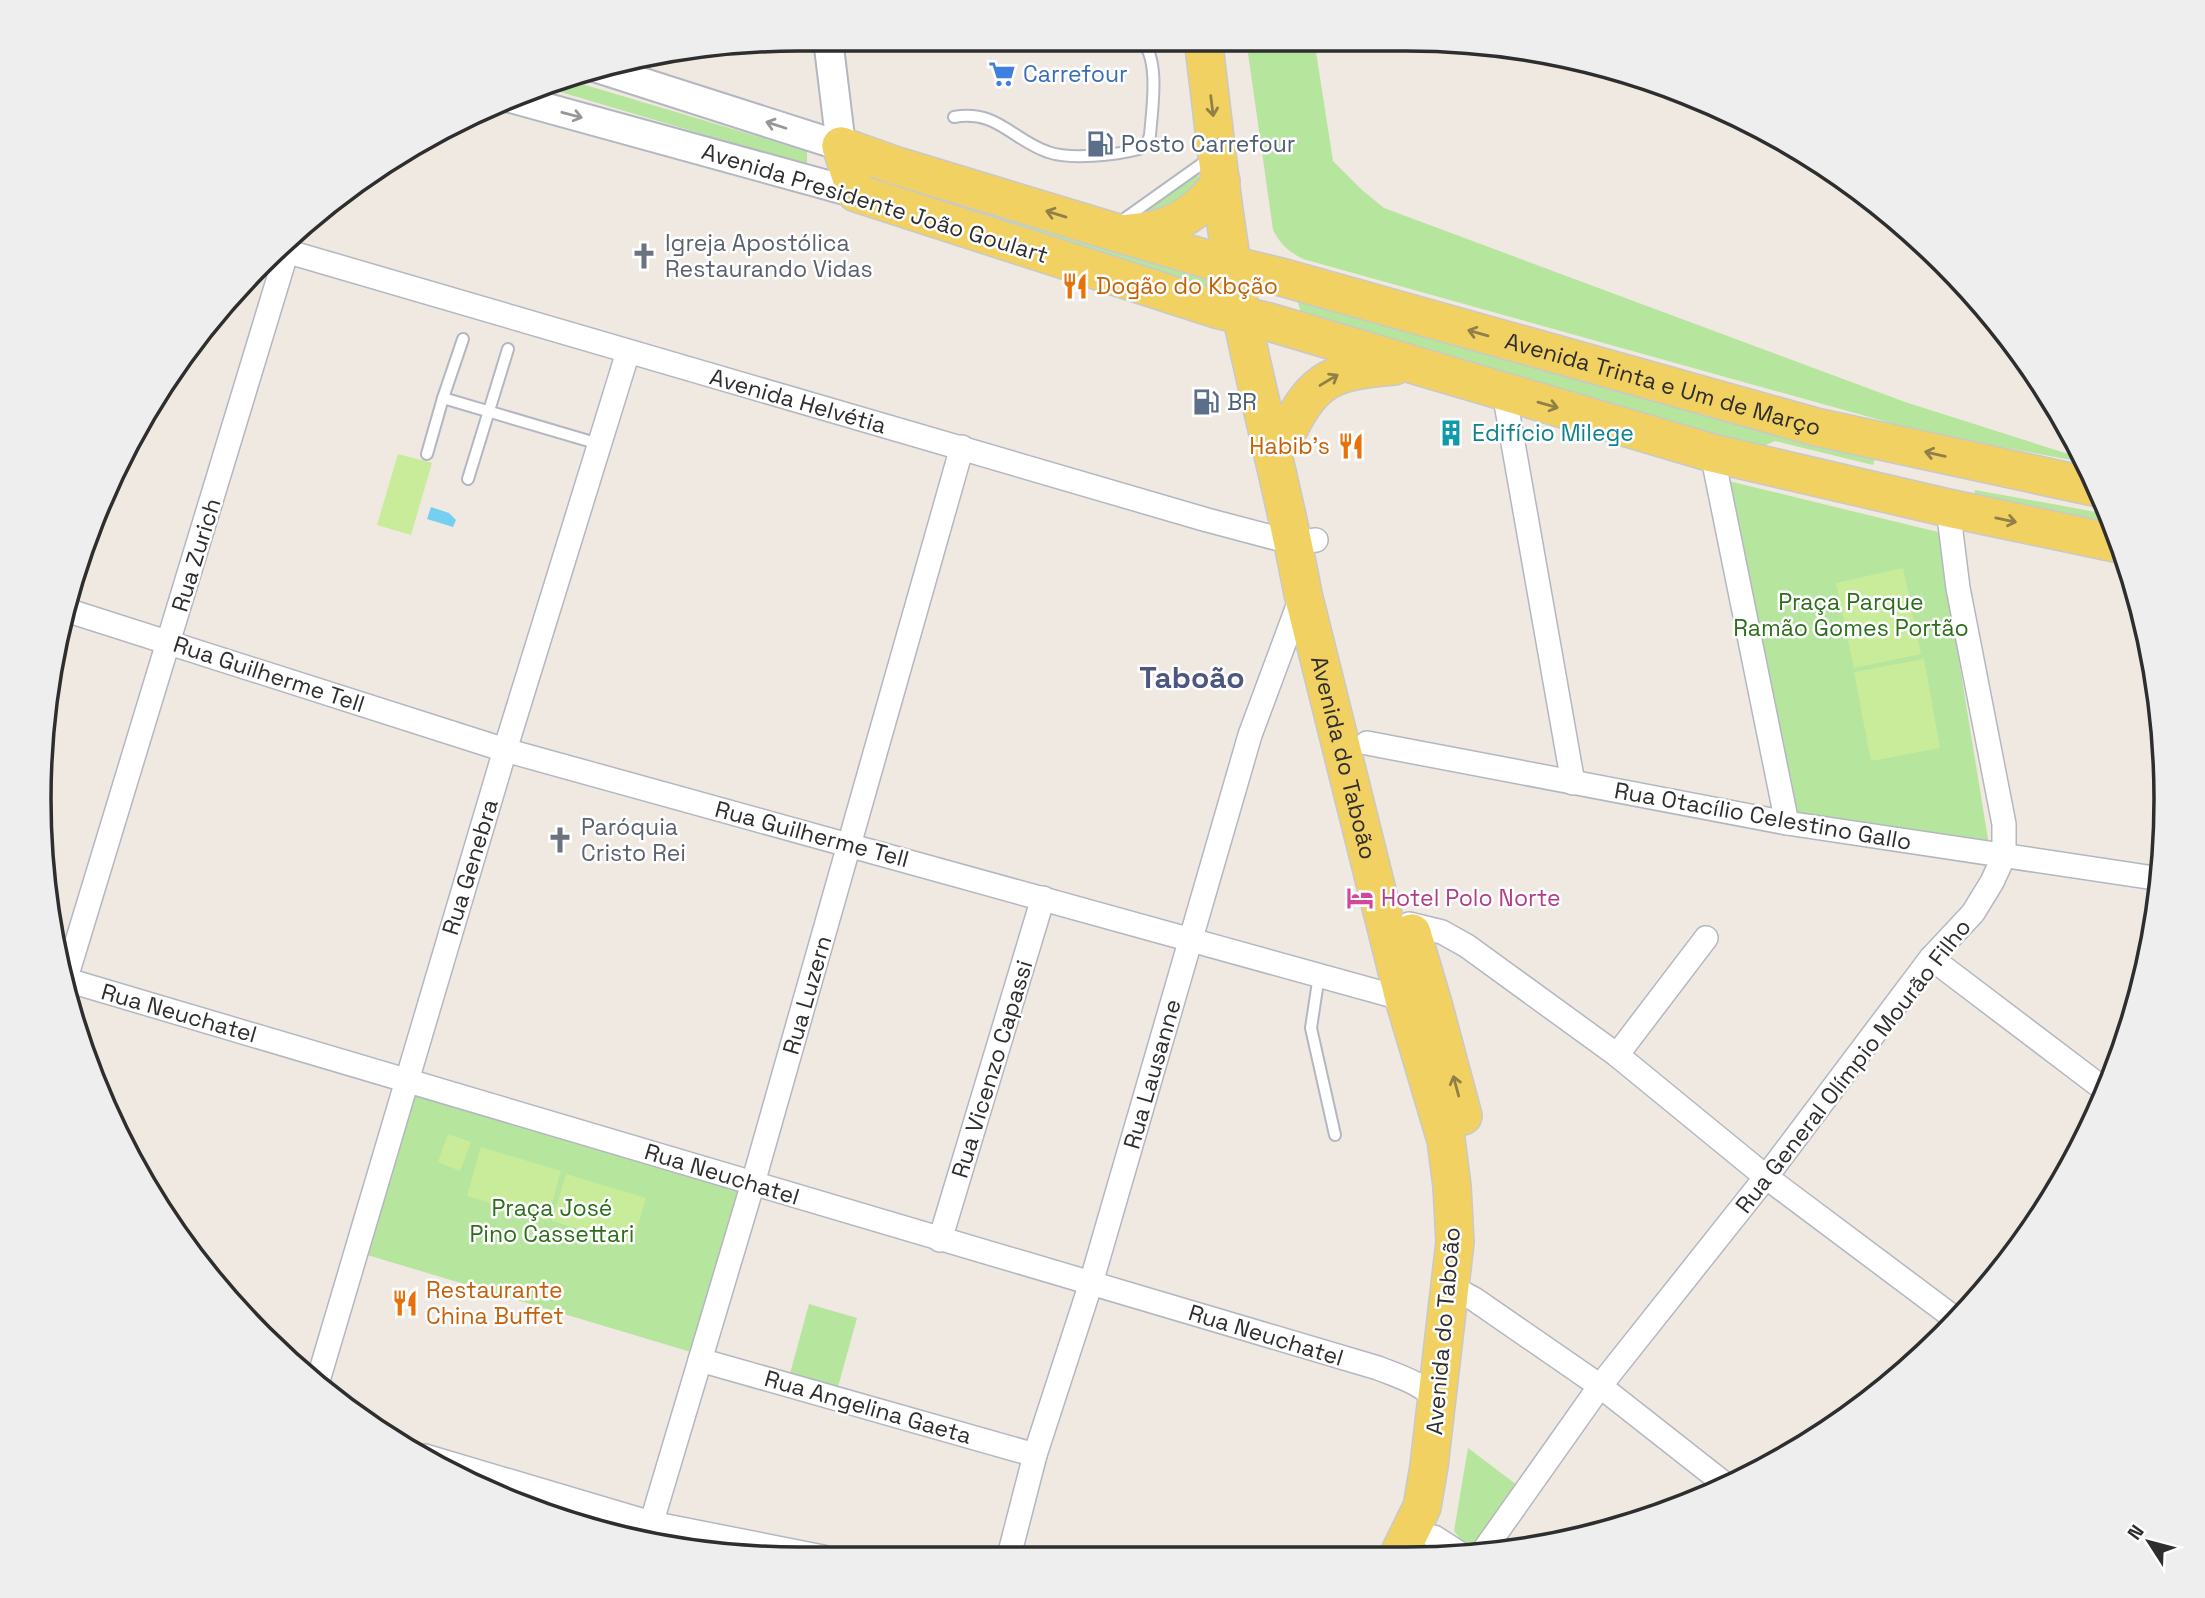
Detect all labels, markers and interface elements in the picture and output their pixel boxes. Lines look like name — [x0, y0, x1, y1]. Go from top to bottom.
supermarket icon: Carrefour — [987, 59, 1017, 89]
place label: Carrefour — [1023, 59, 1128, 89]
one-way arrow — [1205, 94, 1218, 117]
one-way arrow — [561, 109, 583, 122]
one-way arrow — [766, 118, 788, 131]
fuel station icon: Posto Carrefour — [1085, 129, 1115, 159]
place label: Posto Carrefour — [1121, 129, 1295, 159]
street label: Avenida Presidente João Goulart — [698, 136, 1052, 270]
one-way arrow — [1045, 206, 1067, 219]
place label: Igreja Apostólica Restaurando Vidas — [665, 228, 873, 284]
church icon: Igreja Apostólica Restaurando Vidas — [629, 241, 659, 271]
restaurant icon: Dogão do Kbção — [1060, 271, 1090, 301]
place label: Dogão do Kbção — [1096, 271, 1278, 301]
one-way arrow — [1468, 326, 1490, 339]
street label: Avenida Trinta e Um de Março — [1502, 326, 1824, 443]
street label: Avenida Helvétia — [706, 361, 890, 441]
one-way arrow — [1319, 372, 1339, 386]
fuel station icon: BR — [1191, 387, 1221, 417]
place label: BR — [1227, 387, 1257, 417]
one-way arrow — [1537, 399, 1559, 412]
building icon: Edifício Milege — [1436, 418, 1466, 448]
place label: Edifício Milege — [1472, 418, 1634, 448]
place label: Habib's — [1249, 431, 1330, 461]
restaurant icon: Habib's — [1336, 431, 1366, 461]
one-way arrow — [1924, 447, 1947, 460]
street label: Rua Zurich — [165, 495, 227, 615]
one-way arrow — [1994, 514, 2017, 528]
park label: Praça Parque Ramão Gomes Portão — [1733, 587, 1969, 643]
street label: Rua Guilherme Tell — [170, 629, 368, 719]
street label: Avenida do Taboão — [1304, 653, 1384, 862]
district label: Taboão — [1139, 658, 1245, 697]
street label: Rua Otacílio Celestino Gallo — [1612, 775, 1914, 857]
street label: Rua Guilherme Tell — [712, 794, 912, 874]
street label: Rua Genebra — [435, 795, 505, 939]
place label: Paróquia Cristo Rei — [581, 812, 686, 868]
church icon: Paróquia Cristo Rei — [545, 825, 575, 855]
hotel icon: Hotel Polo Norte — [1345, 883, 1375, 913]
place label: Hotel Polo Norte — [1381, 883, 1561, 913]
street label: Rua General Olímpio Mourão Filho — [1729, 913, 1977, 1219]
street label: Rua Luzern — [776, 932, 838, 1058]
street label: Rua Vicenzo Capassi — [945, 956, 1039, 1182]
street label: Rua Neuchatel — [98, 976, 260, 1050]
street label: Rua Lausanne — [1116, 996, 1188, 1152]
one-way arrow — [1449, 1075, 1462, 1097]
street label: Rua Neuchatel — [641, 1136, 803, 1212]
park label: Praça José Pino Cassettari — [470, 1193, 634, 1249]
street label: Avenida do Taboão — [1419, 1226, 1467, 1436]
place label: Restaurante China Buffet — [426, 1275, 564, 1331]
restaurant icon: Restaurante China Buffet — [390, 1288, 420, 1318]
street label: Rua Neuchatel — [1185, 1297, 1347, 1373]
street label: Rua Angelina Gaeta — [761, 1363, 975, 1451]
north arrow — [2114, 1507, 2184, 1577]
text: N — [2122, 1520, 2150, 1545]

